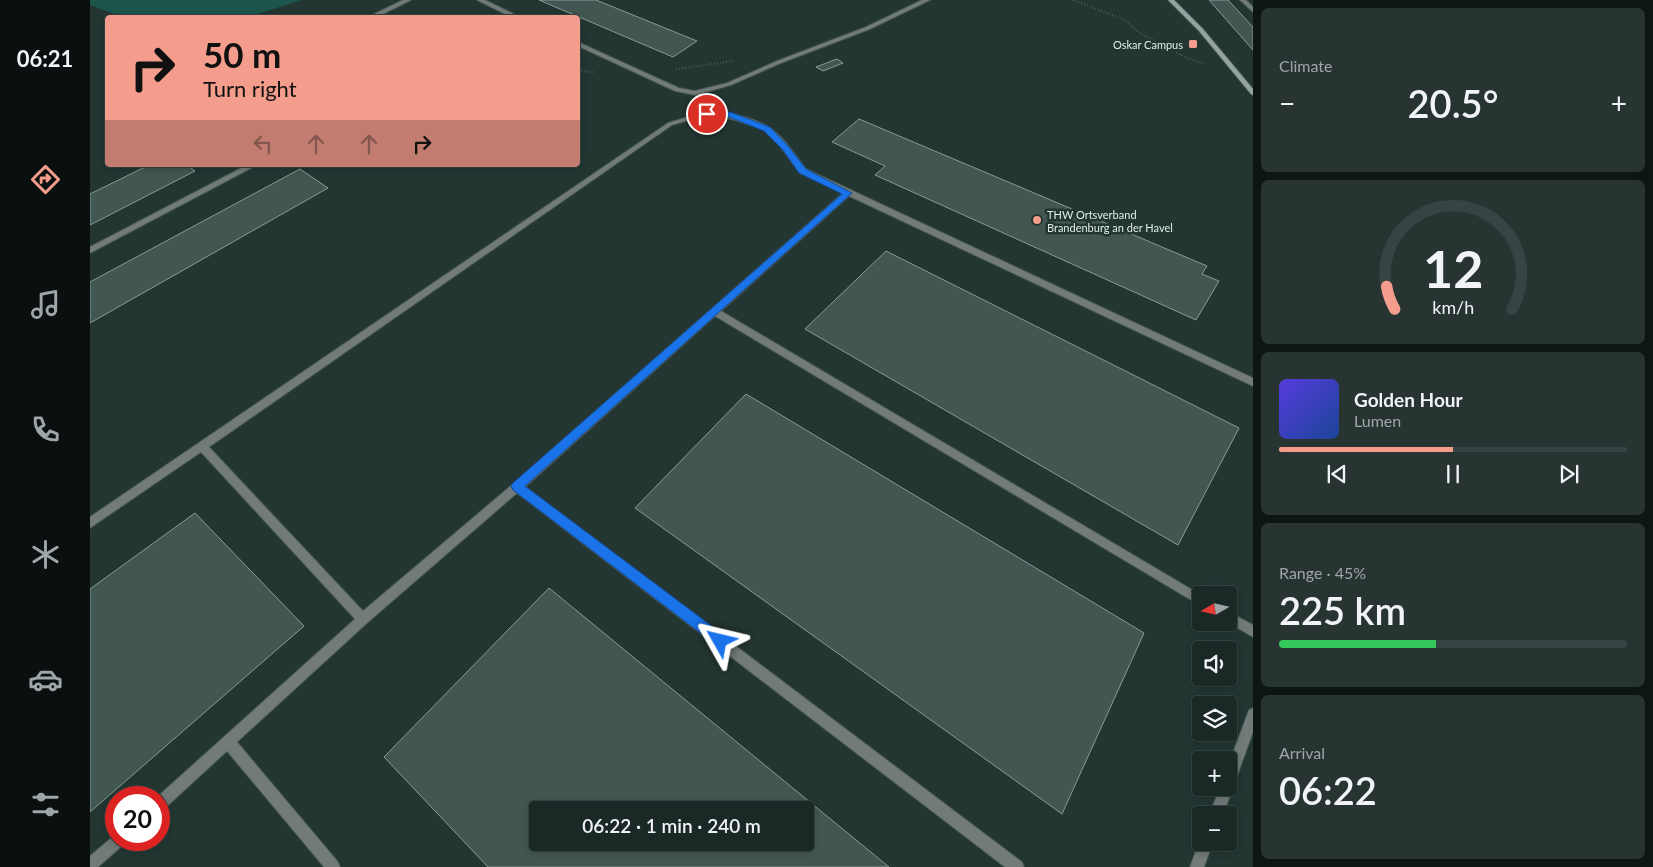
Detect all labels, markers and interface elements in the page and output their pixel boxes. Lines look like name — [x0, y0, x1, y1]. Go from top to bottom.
text: 50 m — [203, 33, 281, 75]
icon: right — [120, 35, 185, 100]
place label: Oskar Campus — [1113, 38, 1183, 51]
marker: Oskar Campus — [1187, 38, 1199, 50]
text: 06:21 — [17, 45, 73, 72]
text: Climate — [1279, 56, 1332, 75]
text: Turn right — [203, 75, 297, 102]
text: 20.5° — [1408, 80, 1498, 126]
text: − — [1279, 86, 1295, 120]
text: + — [1611, 86, 1627, 120]
pin — [686, 93, 728, 135]
icon: arrive — [693, 100, 721, 128]
icon: left — [249, 130, 277, 158]
icon: ahead — [302, 130, 330, 158]
icon: ahead — [355, 130, 383, 158]
icon: right — [408, 130, 436, 158]
icon: directions — [28, 162, 63, 197]
place label: THW Ortsverband Brandenburg an der Havel — [1047, 208, 1173, 234]
marker: THW Ortsverband Brandenburg an der Havel — [1031, 214, 1043, 226]
text: 12 — [1423, 237, 1483, 299]
icon: music — [28, 287, 63, 322]
text: km/h — [1432, 296, 1474, 318]
text: Golden Hour — [1354, 388, 1463, 411]
text: Lumen — [1354, 411, 1401, 430]
icon: phone — [28, 412, 63, 447]
icon: previous — [1323, 460, 1351, 488]
icon: pause — [1439, 460, 1467, 488]
icon: next — [1555, 460, 1583, 488]
icon: climate — [28, 537, 63, 572]
text: Range · 45% — [1279, 563, 1366, 582]
north arrow — [1192, 586, 1238, 631]
map controls — [1192, 586, 1237, 851]
text: 225 km — [1279, 587, 1406, 633]
position arrow — [693, 614, 745, 666]
button: sound — [1192, 641, 1237, 686]
icon: car — [28, 662, 63, 697]
button: layers — [1192, 696, 1237, 741]
text: Arrival — [1279, 743, 1325, 762]
button: + — [1192, 751, 1237, 796]
text: 06:22 — [1279, 767, 1377, 813]
speed limit sign: 20 — [105, 786, 170, 851]
icon: filters — [28, 787, 63, 822]
button: − — [1192, 806, 1237, 851]
text: 06:22 · 1 min · 240 m — [582, 814, 761, 837]

